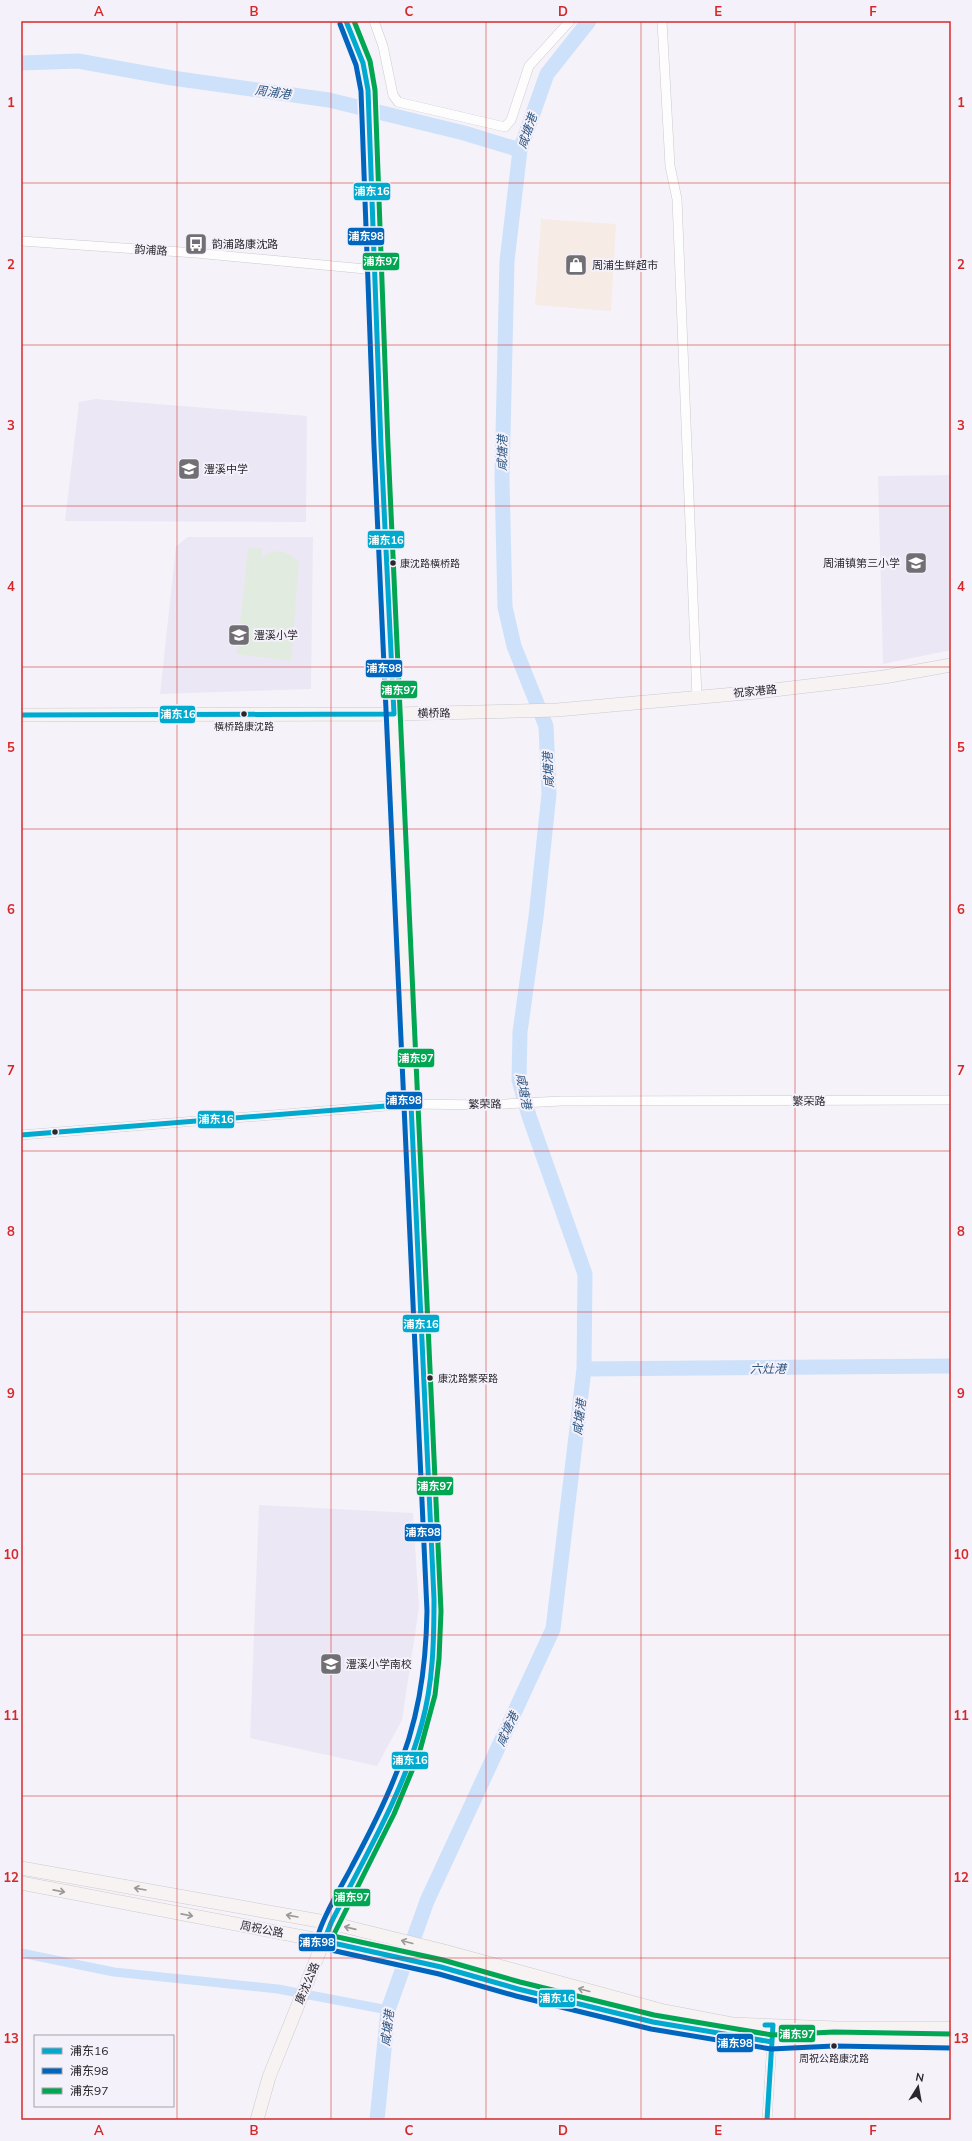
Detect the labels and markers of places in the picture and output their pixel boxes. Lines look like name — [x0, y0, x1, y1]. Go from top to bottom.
bus stop icon: 韵浦路康沈路 — [183, 231, 209, 257]
place label: 韵浦路康沈路 — [212, 237, 278, 251]
shop icon: 周浦生鲜超市 — [563, 252, 589, 278]
place label: 周浦生鲜超市 — [592, 258, 658, 272]
school or university icon: 澧溪中学 — [176, 456, 202, 482]
place label: 澧溪中学 — [204, 462, 248, 476]
school or university icon: 周浦镇第三小学 — [903, 550, 929, 576]
place label: 周浦镇第三小学 — [823, 556, 900, 570]
place label: 康沈路横桥路 — [400, 557, 460, 570]
marker: 康沈路横桥路 — [388, 558, 398, 568]
school or university icon: 澧溪小学 — [226, 622, 252, 648]
place label: 澧溪小学 — [254, 628, 298, 642]
marker: 横桥路康沈路 — [239, 709, 249, 719]
place label: 横桥路康沈路 — [214, 720, 274, 733]
unlabelled marker — [50, 1127, 60, 1137]
place label: 康沈路繁荣路 — [438, 1372, 498, 1385]
marker: 康沈路繁荣路 — [425, 1373, 435, 1383]
school or university icon: 澧溪小学南校 — [318, 1651, 344, 1677]
place label: 澧溪小学南校 — [346, 1657, 412, 1671]
marker: 周祝公路康沈路 — [829, 2041, 839, 2051]
place label: 周祝公路康沈路 — [799, 2052, 869, 2065]

